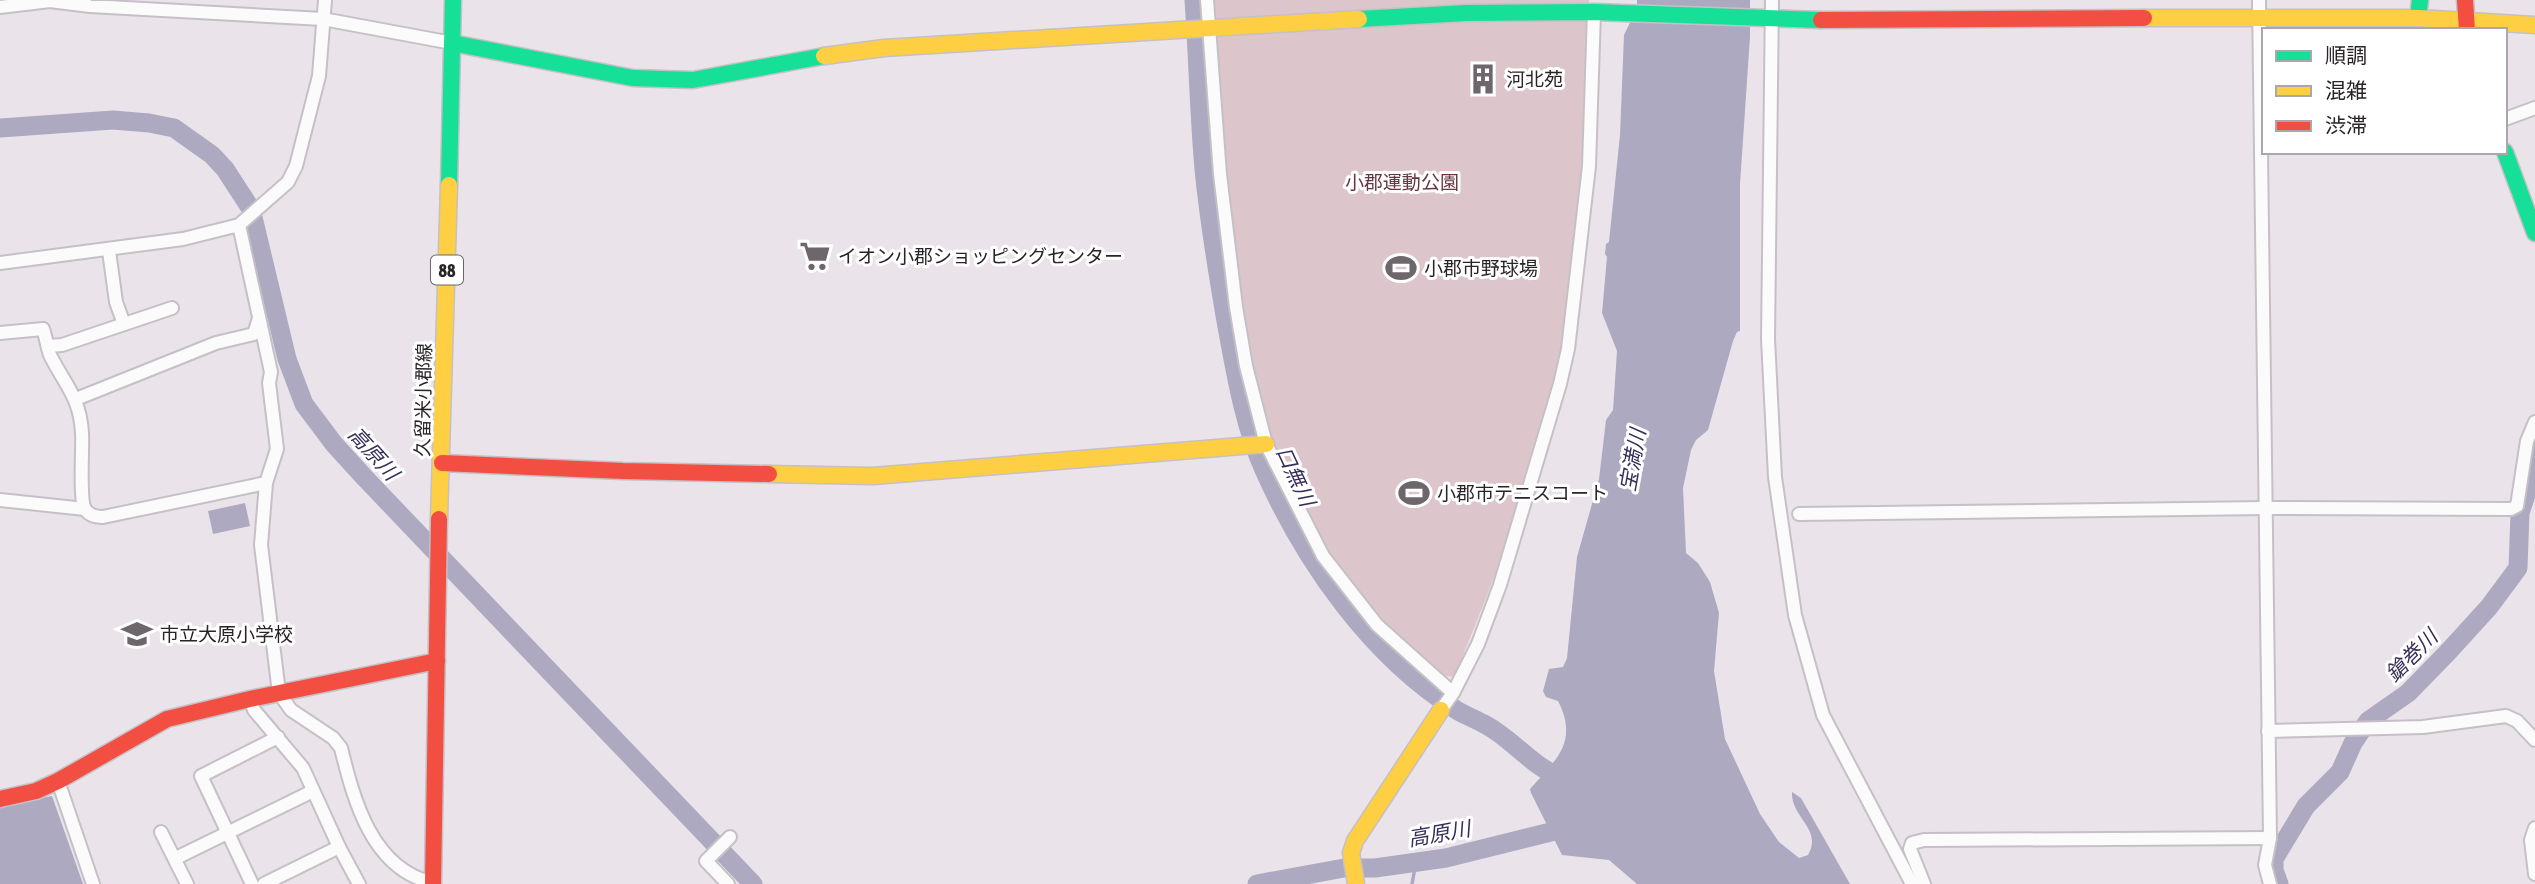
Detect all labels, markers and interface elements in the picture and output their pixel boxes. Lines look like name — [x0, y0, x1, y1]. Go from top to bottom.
legend — [2262, 28, 2507, 154]
text: 順調 — [2325, 43, 2367, 67]
building icon: 河北苑 — [1466, 62, 1500, 96]
place label: 河北苑 — [1506, 68, 1563, 90]
text: 混雑 — [2325, 78, 2367, 102]
text: 渋滞 — [2325, 113, 2367, 137]
park label: 小郡運動公園 — [1345, 171, 1459, 193]
supermarket icon: イオン小郡ショッピングセンター — [798, 239, 832, 273]
place label: イオン小郡ショッピングセンター — [838, 245, 1123, 267]
sports icon: 小郡市野球場 — [1384, 251, 1418, 285]
road number: 88 — [431, 256, 463, 284]
place label: 小郡市野球場 — [1424, 257, 1538, 279]
street label: 久留米小郡線 — [411, 343, 435, 457]
water label: 高原川 — [344, 422, 405, 486]
water label: 宝満川 — [1615, 425, 1650, 493]
water label: 口無川 — [1272, 442, 1321, 511]
sports icon: 小郡市テニスコート — [1397, 476, 1431, 510]
place label: 小郡市テニスコート — [1437, 482, 1608, 504]
school or university icon: 市立大原小学校 — [120, 617, 154, 651]
place label: 市立大原小学校 — [160, 623, 293, 645]
water label: 鎗巻川 — [2380, 623, 2443, 686]
water label: 高原川 — [1406, 815, 1474, 850]

